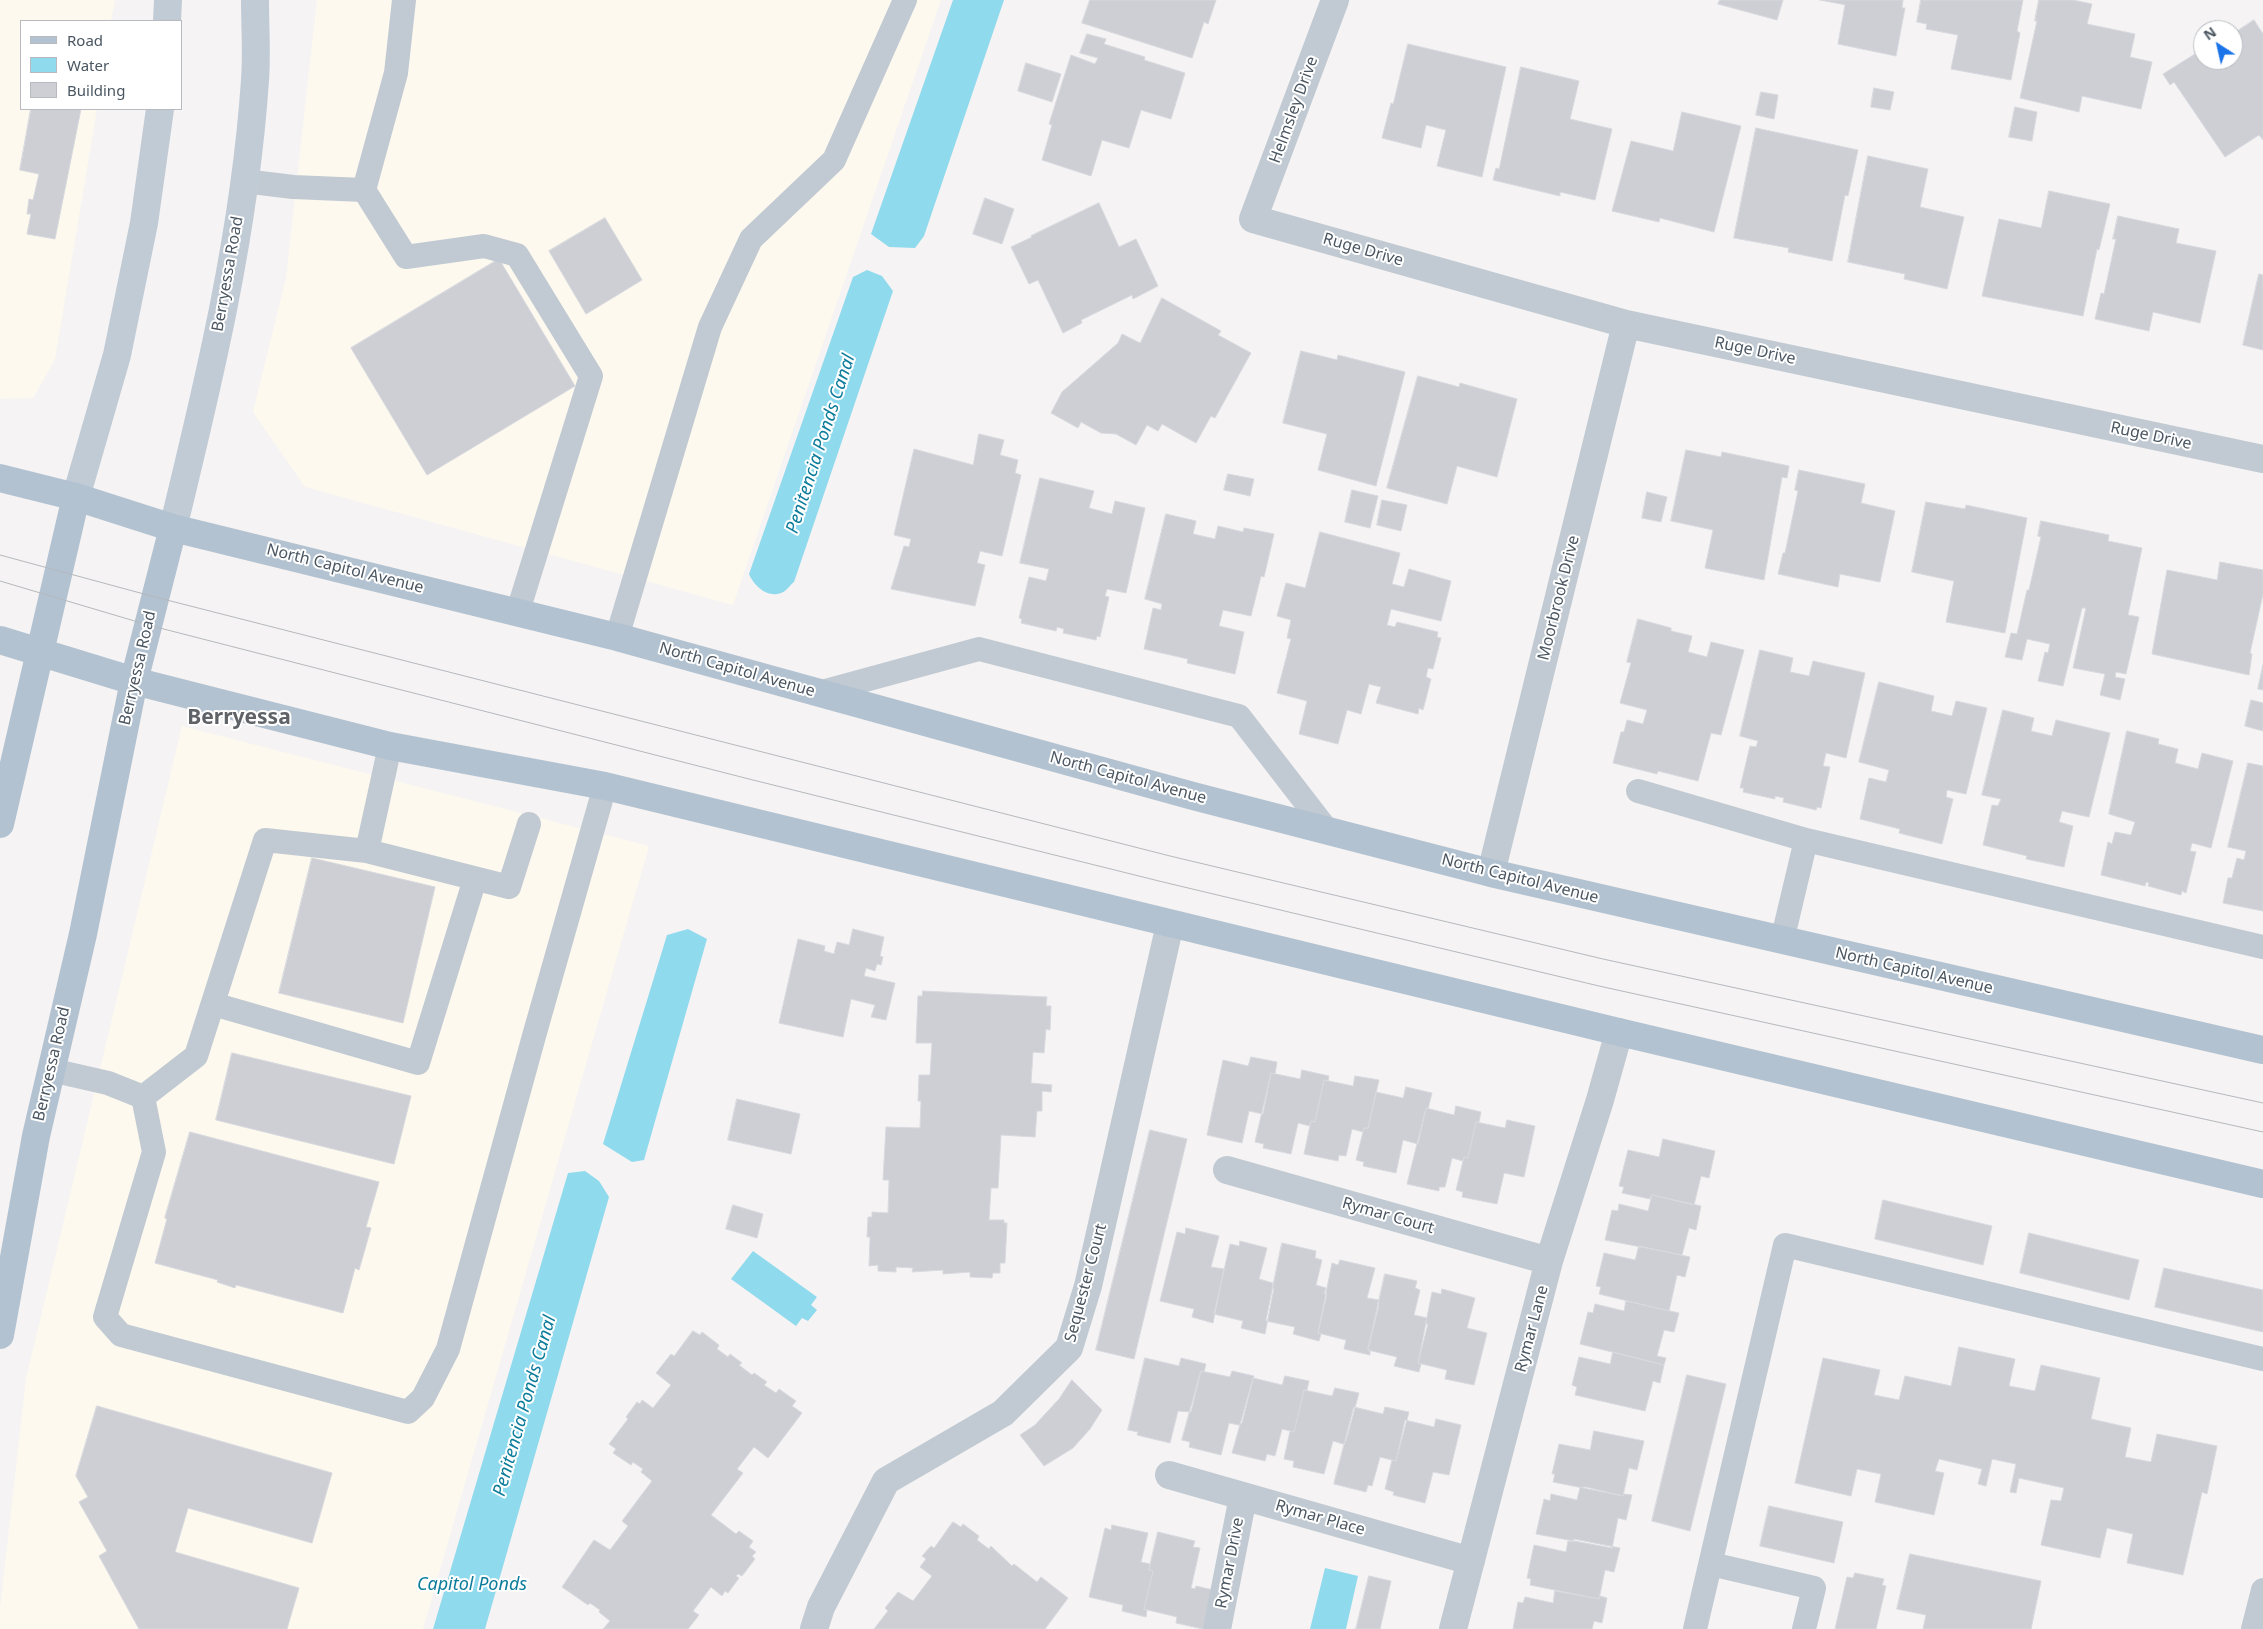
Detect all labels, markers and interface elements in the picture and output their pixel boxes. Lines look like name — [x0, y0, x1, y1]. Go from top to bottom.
legend — [20, 20, 182, 110]
north arrow — [2193, 20, 2243, 70]
text: N — [2200, 22, 2220, 44]
text: Road — [67, 30, 103, 50]
street label: Helmsley Drive — [1266, 54, 1322, 166]
text: Water — [67, 55, 109, 75]
text: Building — [67, 80, 125, 100]
street label: Berryessa Road — [208, 215, 248, 333]
street label: Ruge Drive — [1321, 229, 1405, 271]
street label: Ruge Drive — [1713, 333, 1797, 369]
water label: Penitencia Ponds Canal — [782, 352, 860, 536]
street label: Ruge Drive — [2109, 418, 2193, 454]
street label: Moorbrook Drive — [1534, 533, 1584, 663]
street label: North Capitol Avenue — [264, 540, 426, 598]
street label: Berryessa Road — [116, 609, 160, 727]
street label: North Capitol Avenue — [657, 639, 817, 701]
district label: Berryessa — [187, 705, 291, 731]
street label: North Capitol Avenue — [1048, 748, 1208, 808]
street label: North Capitol Avenue — [1439, 850, 1601, 908]
street label: North Capitol Avenue — [1833, 944, 1995, 998]
street label: Berryessa Road — [30, 1005, 74, 1123]
street label: Rymar Court — [1340, 1194, 1436, 1238]
street label: Sequester Court — [1061, 1222, 1111, 1344]
street label: Rymar Lane — [1511, 1283, 1553, 1375]
water label: Penitencia Ponds Canal — [489, 1313, 561, 1499]
street label: Rymar Place — [1273, 1496, 1367, 1540]
street label: Rymar Drive — [1212, 1516, 1248, 1610]
water label: Capitol Ponds — [417, 1574, 527, 1596]

